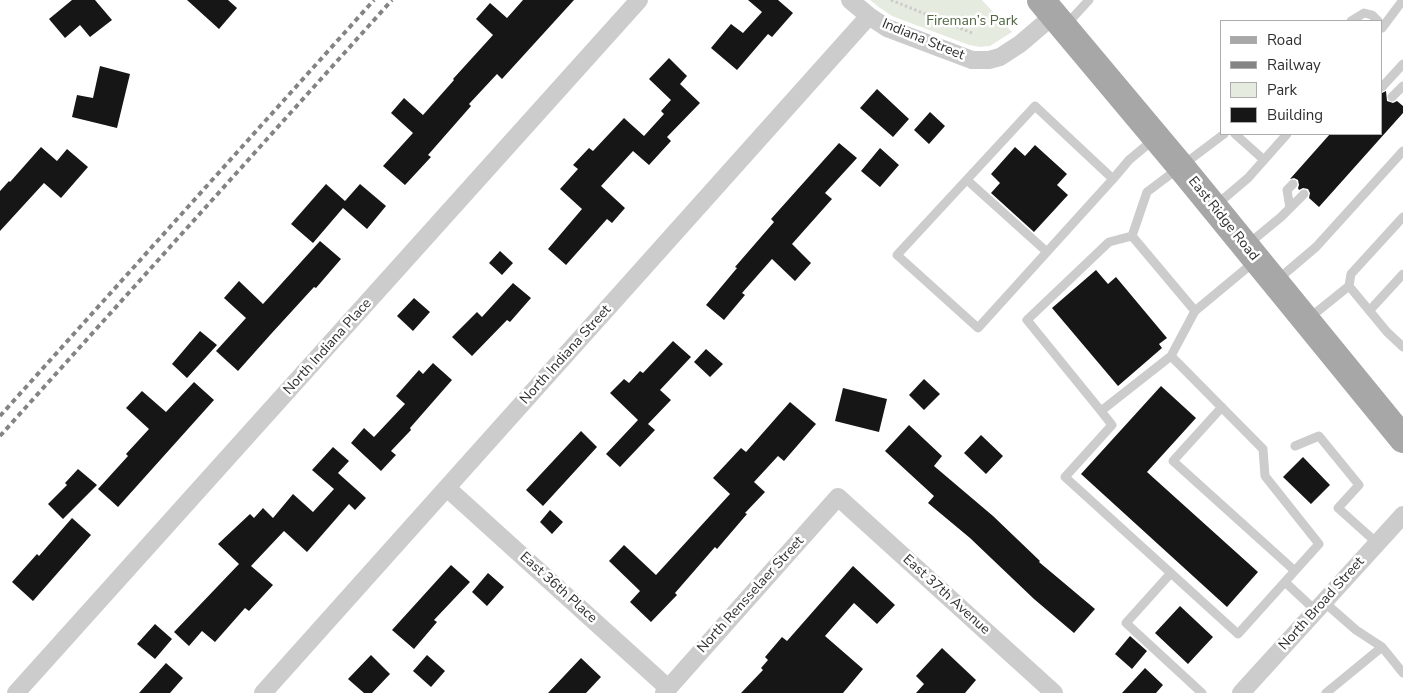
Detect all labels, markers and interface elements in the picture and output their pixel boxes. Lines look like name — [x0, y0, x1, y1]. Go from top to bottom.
park label: Fireman’s Park — [926, 14, 1018, 30]
street label: Indiana Street — [879, 16, 967, 64]
legend — [1220, 20, 1383, 135]
text: Road — [1267, 30, 1302, 50]
text: Railway — [1267, 55, 1321, 75]
text: Park — [1267, 80, 1297, 100]
text: Building — [1267, 105, 1323, 125]
street label: East Ridge Road — [1184, 174, 1262, 264]
street label: North Indiana Place — [280, 295, 376, 399]
street label: North Indiana Street — [517, 302, 615, 408]
street label: North Rensselaer Street — [694, 533, 808, 657]
street label: East 36th Place — [516, 549, 600, 627]
street label: East 37th Avenue — [899, 551, 993, 639]
street label: North Broad Street — [1276, 554, 1368, 654]

